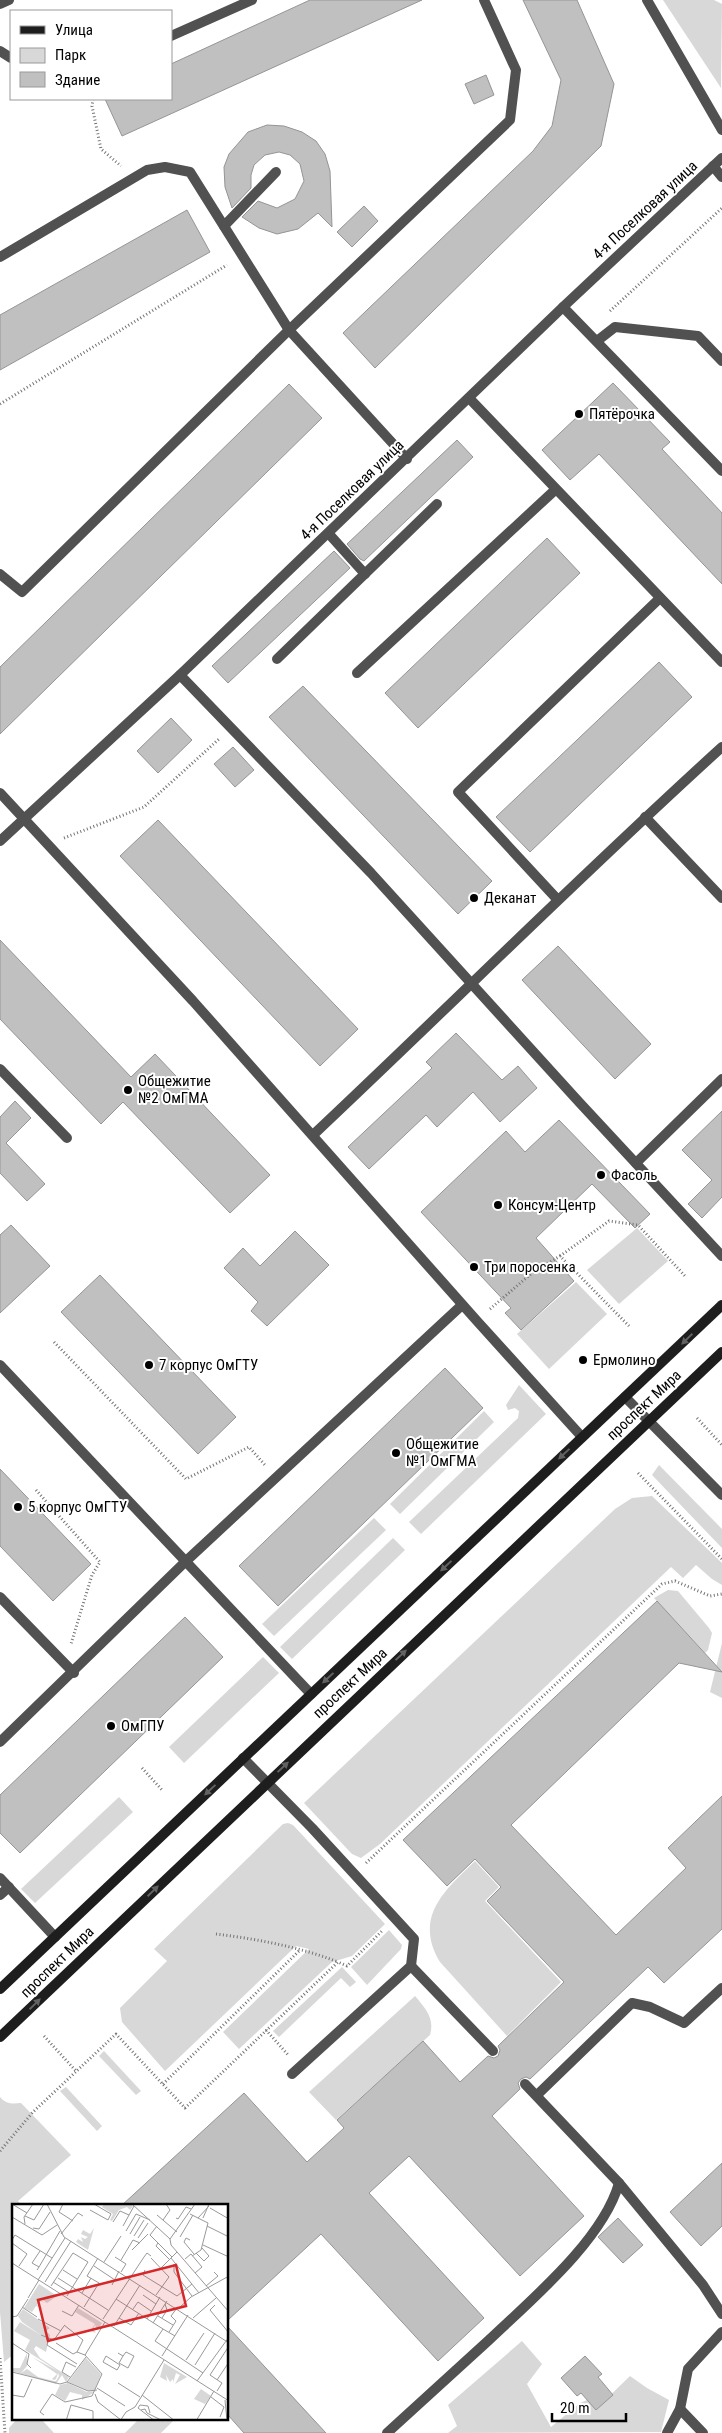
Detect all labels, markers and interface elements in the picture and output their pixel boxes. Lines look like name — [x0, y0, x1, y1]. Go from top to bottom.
legend — [10, 10, 172, 100]
text: Улица — [55, 21, 93, 39]
text: Парк — [55, 46, 86, 64]
text: Здание — [55, 71, 100, 89]
street label: 4-я Поселковая улица — [589, 157, 701, 263]
place label: Пятёрочка — [589, 405, 655, 423]
marker: Пятёрочка — [573, 408, 585, 420]
street label: 4-я Поселковая улица — [297, 436, 407, 544]
place label: Деканат — [484, 889, 536, 907]
marker: Деканат — [468, 892, 480, 904]
place label: Общежитие №2 ОмГМА — [138, 1072, 211, 1107]
marker: Общежитие №2 ОмГМА — [122, 1084, 134, 1096]
place label: Фасоль — [611, 1166, 658, 1184]
marker: Фасоль — [595, 1169, 607, 1181]
place label: Консум-Центр — [508, 1196, 596, 1214]
marker: Консум-Центр — [492, 1199, 504, 1211]
place label: Три поросенка — [484, 1258, 576, 1276]
marker: Три поросенка — [468, 1261, 480, 1273]
one-way arrow — [681, 1333, 693, 1345]
place label: Ермолино — [593, 1351, 655, 1369]
marker: Ермолино — [577, 1354, 589, 1366]
place label: 7 корпус ОмГТУ — [159, 1356, 258, 1374]
marker: 7 корпус ОмГТУ — [143, 1359, 155, 1371]
street label: проспект Мира — [603, 1366, 685, 1444]
place label: Общежитие №1 ОмГМА — [406, 1435, 479, 1470]
marker: Общежитие №1 ОмГМА — [390, 1447, 402, 1459]
one-way arrow — [558, 1448, 570, 1460]
place label: 5 корпус ОмГТУ — [28, 1498, 127, 1516]
marker: 5 корпус ОмГТУ — [12, 1501, 24, 1513]
one-way arrow — [440, 1560, 452, 1572]
street label: проспект Мира — [309, 1644, 391, 1722]
one-way arrow — [395, 1649, 407, 1661]
one-way arrow — [322, 1672, 334, 1684]
place label: ОмГПУ — [121, 1717, 165, 1735]
marker: ОмГПУ — [105, 1720, 117, 1732]
one-way arrow — [277, 1761, 289, 1773]
one-way arrow — [204, 1784, 216, 1796]
one-way arrow — [146, 1886, 158, 1898]
street label: проспект Мира — [17, 1923, 97, 2001]
one-way arrow — [29, 1998, 41, 2010]
inset map — [12, 2204, 229, 2420]
scale bar — [552, 2390, 626, 2422]
text: 20 m — [560, 2399, 590, 2417]

